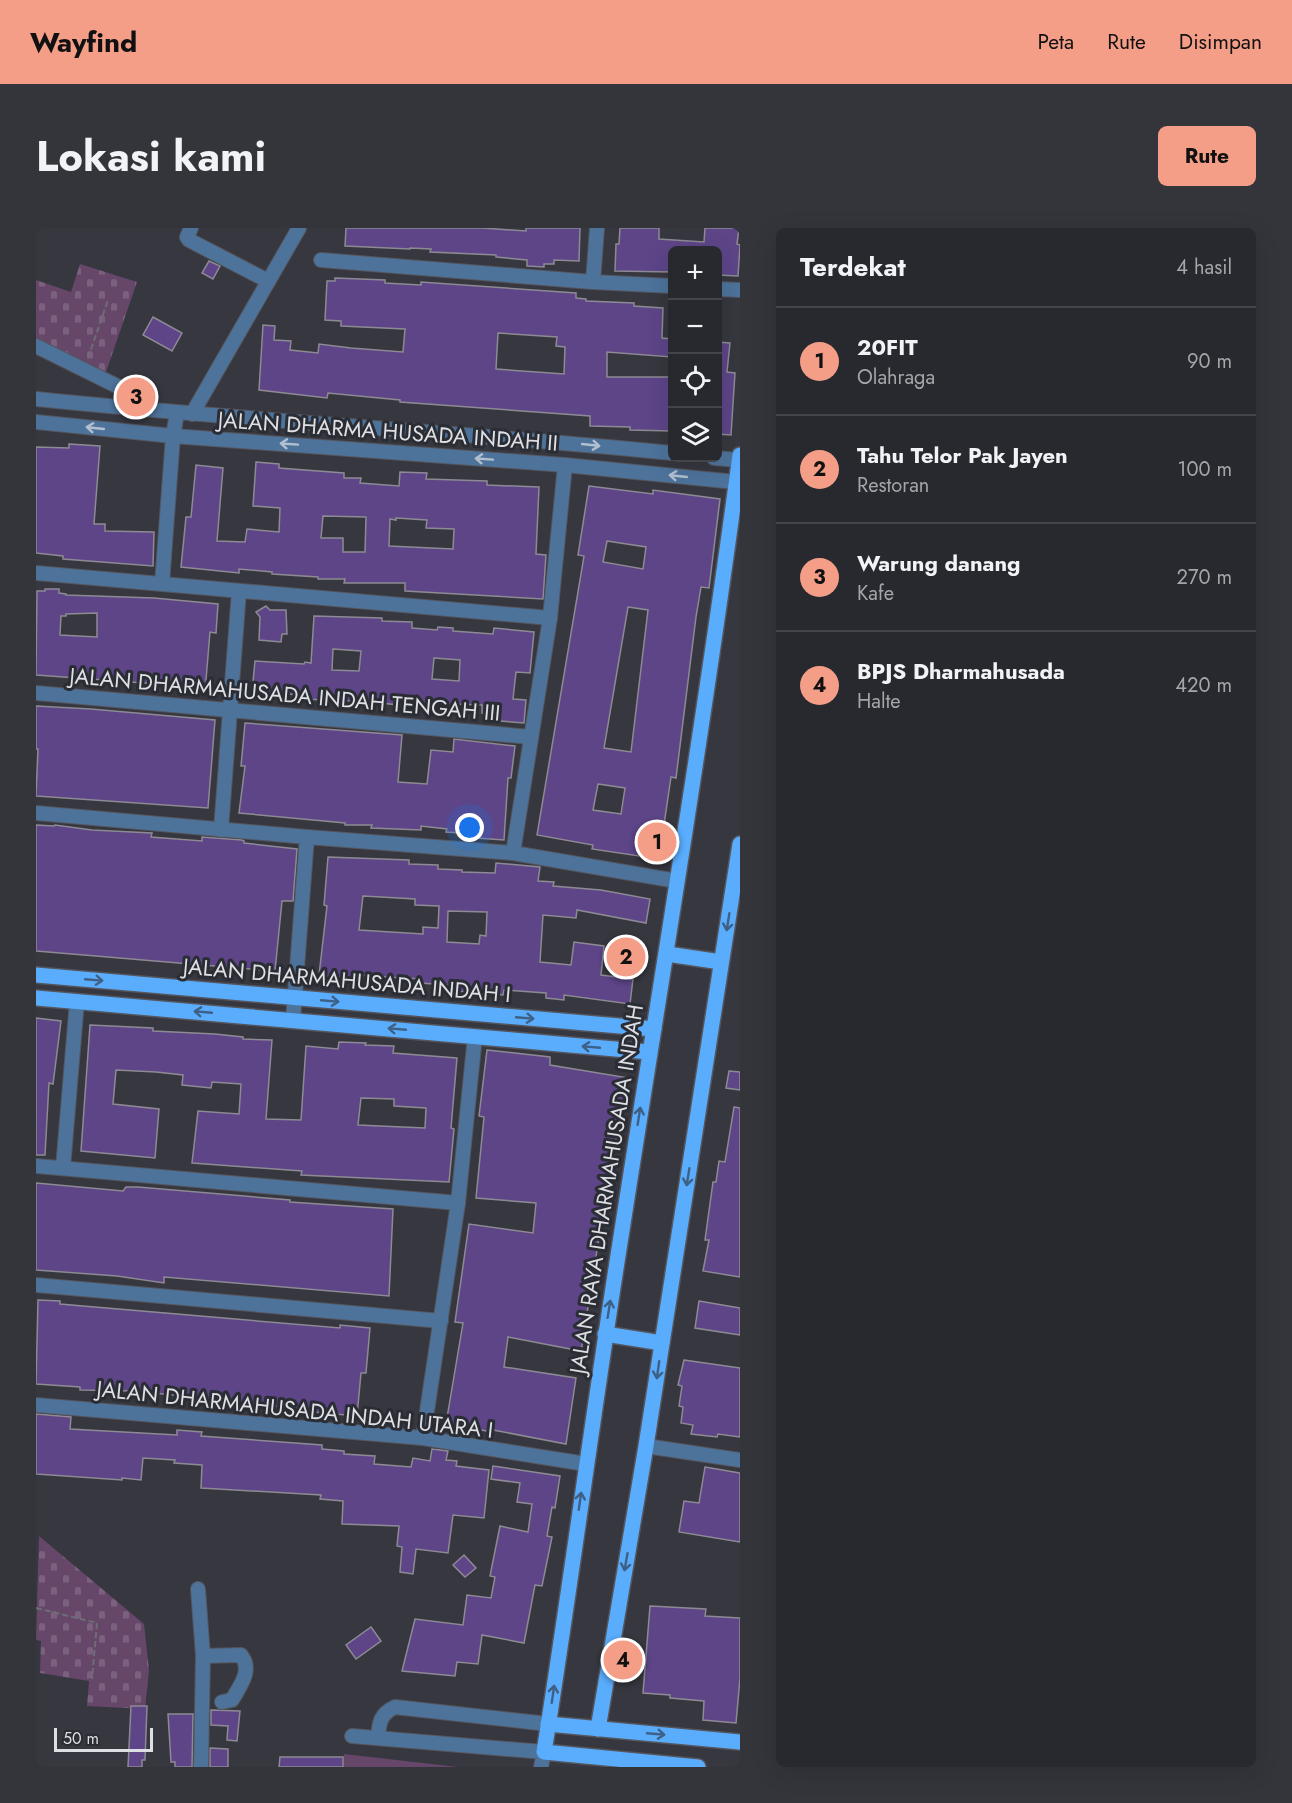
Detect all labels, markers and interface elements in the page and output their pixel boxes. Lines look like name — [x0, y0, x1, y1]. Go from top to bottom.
text: Wayfind — [30, 22, 137, 63]
text: Peta — [1037, 27, 1074, 57]
text: Rute — [1107, 27, 1146, 57]
text: Disimpan — [1179, 27, 1262, 57]
text: Lokasi kami — [36, 126, 266, 187]
button: Rute — [1158, 126, 1256, 186]
map controls — [668, 246, 722, 462]
button: + — [668, 246, 722, 300]
text: Terdekat — [800, 248, 906, 286]
text: 4 hasil — [1176, 253, 1232, 282]
button: − — [668, 300, 722, 354]
text: 20FIT — [857, 331, 918, 363]
text: 1 — [814, 347, 825, 376]
text: 90 m — [1187, 347, 1232, 376]
button: locate — [668, 354, 722, 408]
text: Olahraga — [857, 363, 935, 392]
pin: 3 — [116, 374, 156, 420]
street label: JALAN DHARMA HUSADA INDAH II — [214, 403, 559, 459]
button: layers — [668, 408, 722, 462]
one-way arrow — [86, 422, 106, 433]
one-way arrow — [280, 439, 300, 450]
text: Tahu Telor Pak Jayen — [857, 439, 1068, 471]
one-way arrow — [581, 440, 601, 451]
one-way arrow — [474, 453, 494, 464]
text: 2 — [813, 455, 826, 484]
text: 100 m — [1177, 455, 1232, 484]
one-way arrow — [669, 470, 688, 481]
text: Restoran — [857, 471, 929, 500]
text: Warung danang — [857, 547, 1020, 579]
text: 3 — [813, 563, 826, 592]
text: 270 m — [1177, 563, 1232, 592]
text: Kafe — [857, 579, 894, 608]
text: BPJS Dharmahusada — [857, 655, 1065, 687]
street label: JALAN DHARMAHUSADA INDAH TENGAH III — [65, 659, 502, 729]
text: 4 — [813, 671, 826, 700]
text: 420 m — [1175, 671, 1232, 700]
text: Halte — [857, 687, 901, 716]
your location — [455, 813, 484, 842]
pin: 1 — [638, 820, 676, 864]
one-way arrow — [722, 912, 733, 931]
pin: 2 — [606, 934, 646, 980]
street label: JALAN DHARMAHUSADA INDAH I — [179, 949, 512, 1010]
one-way arrow — [84, 975, 104, 986]
one-way arrow — [320, 996, 340, 1007]
street label: JALAN RAYA DHARMAHUSADA INDAH — [561, 1002, 651, 1379]
one-way arrow — [193, 1006, 213, 1017]
one-way arrow — [514, 1013, 534, 1024]
one-way arrow — [387, 1024, 407, 1035]
one-way arrow — [582, 1041, 602, 1052]
one-way arrow — [634, 1106, 645, 1126]
one-way arrow — [682, 1167, 693, 1186]
one-way arrow — [604, 1299, 615, 1319]
one-way arrow — [652, 1359, 663, 1379]
street label: JALAN DHARMAHUSADA INDAH UTARA I — [92, 1372, 495, 1446]
one-way arrow — [575, 1492, 586, 1512]
one-way arrow — [621, 1552, 632, 1571]
pin: 4 — [604, 1638, 642, 1682]
one-way arrow — [547, 1685, 558, 1705]
scale bar — [54, 1725, 153, 1752]
text: 50 m — [63, 1727, 99, 1750]
one-way arrow — [646, 1729, 666, 1740]

